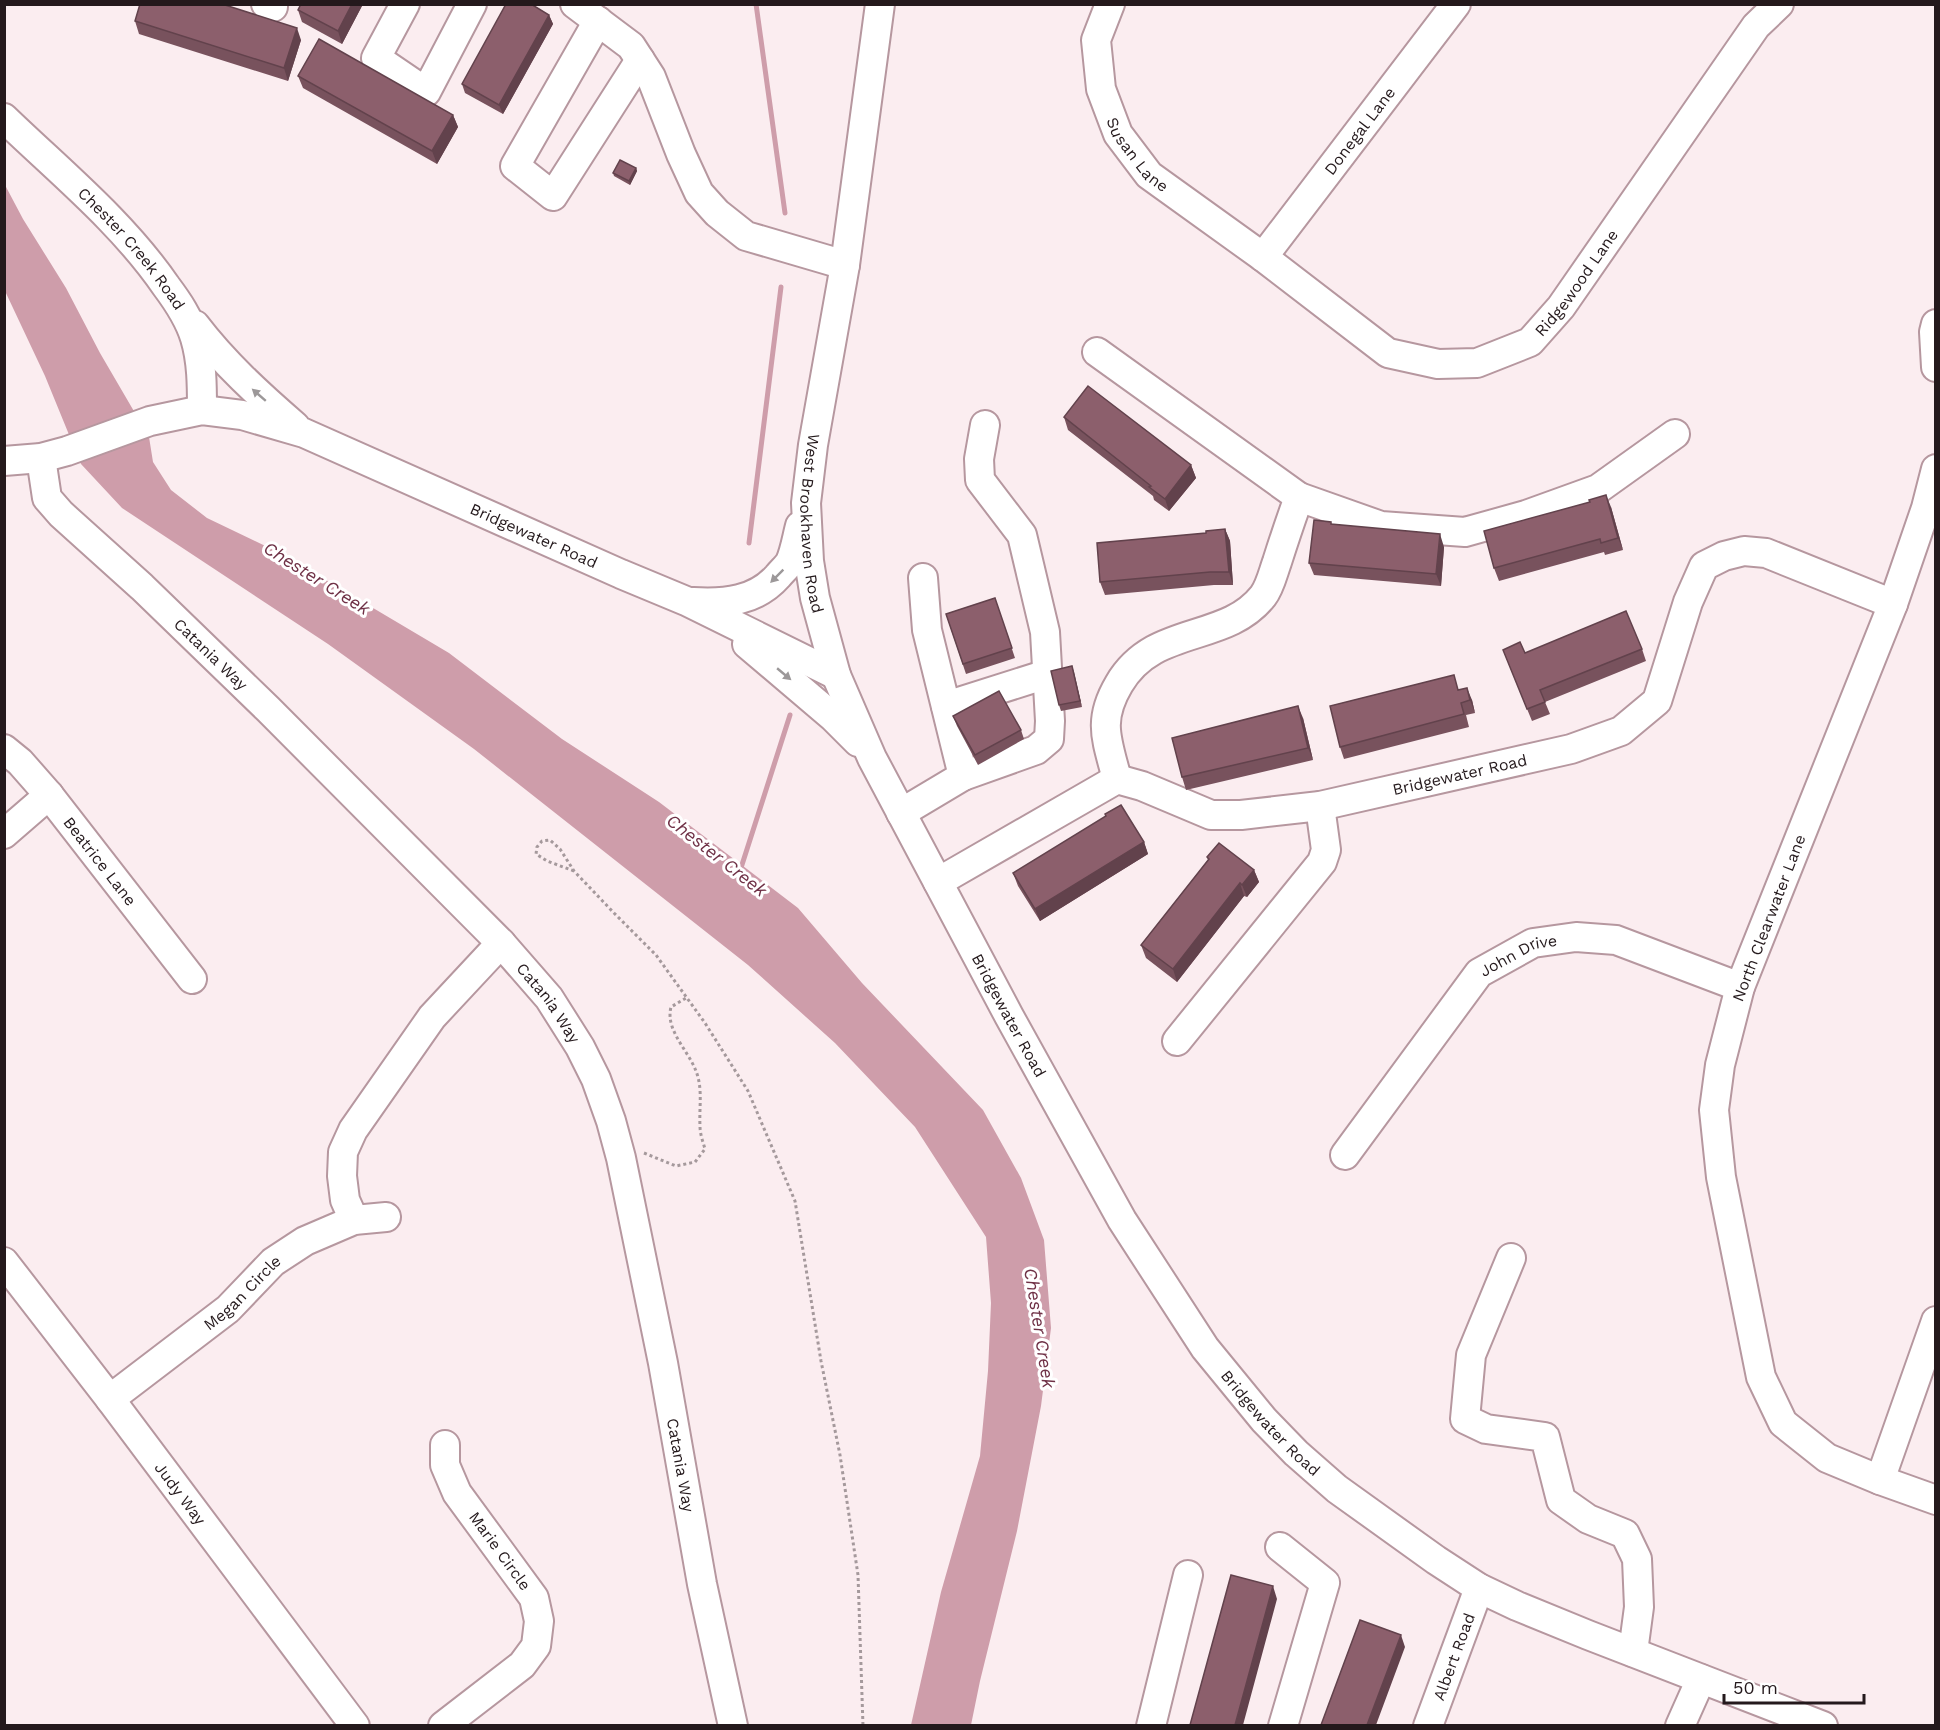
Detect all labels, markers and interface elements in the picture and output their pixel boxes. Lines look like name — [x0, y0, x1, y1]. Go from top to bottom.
street label: Donegal Lane — [1320, 83, 1399, 178]
street label: Susan Lane — [1103, 114, 1172, 196]
street label: Chester Creek Road — [74, 183, 189, 313]
street label: Ridgewood Lane — [1530, 225, 1622, 340]
one-way arrow — [252, 389, 267, 402]
street label: West Brookhaven Road — [796, 432, 828, 615]
street label: Bridgewater Road — [467, 499, 601, 572]
water label: Chester Creek — [260, 537, 375, 620]
one-way arrow — [770, 568, 784, 583]
street label: Catania Way — [170, 614, 252, 694]
one-way arrow — [776, 667, 791, 680]
street label: Bridgewater Road — [1390, 750, 1529, 799]
water label: Chester Creek — [663, 809, 772, 901]
street label: Beatrice Lane — [60, 813, 141, 909]
street label: North Clearwater Lane — [1728, 832, 1810, 1004]
street label: John Drive — [1476, 930, 1558, 980]
street label: Bridgewater Road — [968, 950, 1050, 1080]
street label: Catania Way — [513, 959, 585, 1047]
street label: Megan Circle — [200, 1250, 284, 1334]
water label: Chester Creek — [1020, 1266, 1060, 1391]
street label: Bridgewater Road — [1217, 1366, 1324, 1480]
street label: Catania Way — [663, 1417, 699, 1514]
street label: Judy Way — [151, 1458, 211, 1529]
street label: Marie Circle — [465, 1508, 535, 1594]
street label: Albert Road — [1429, 1610, 1479, 1703]
scale bar — [1724, 1667, 1864, 1705]
text: 50 m — [1733, 1677, 1778, 1698]

